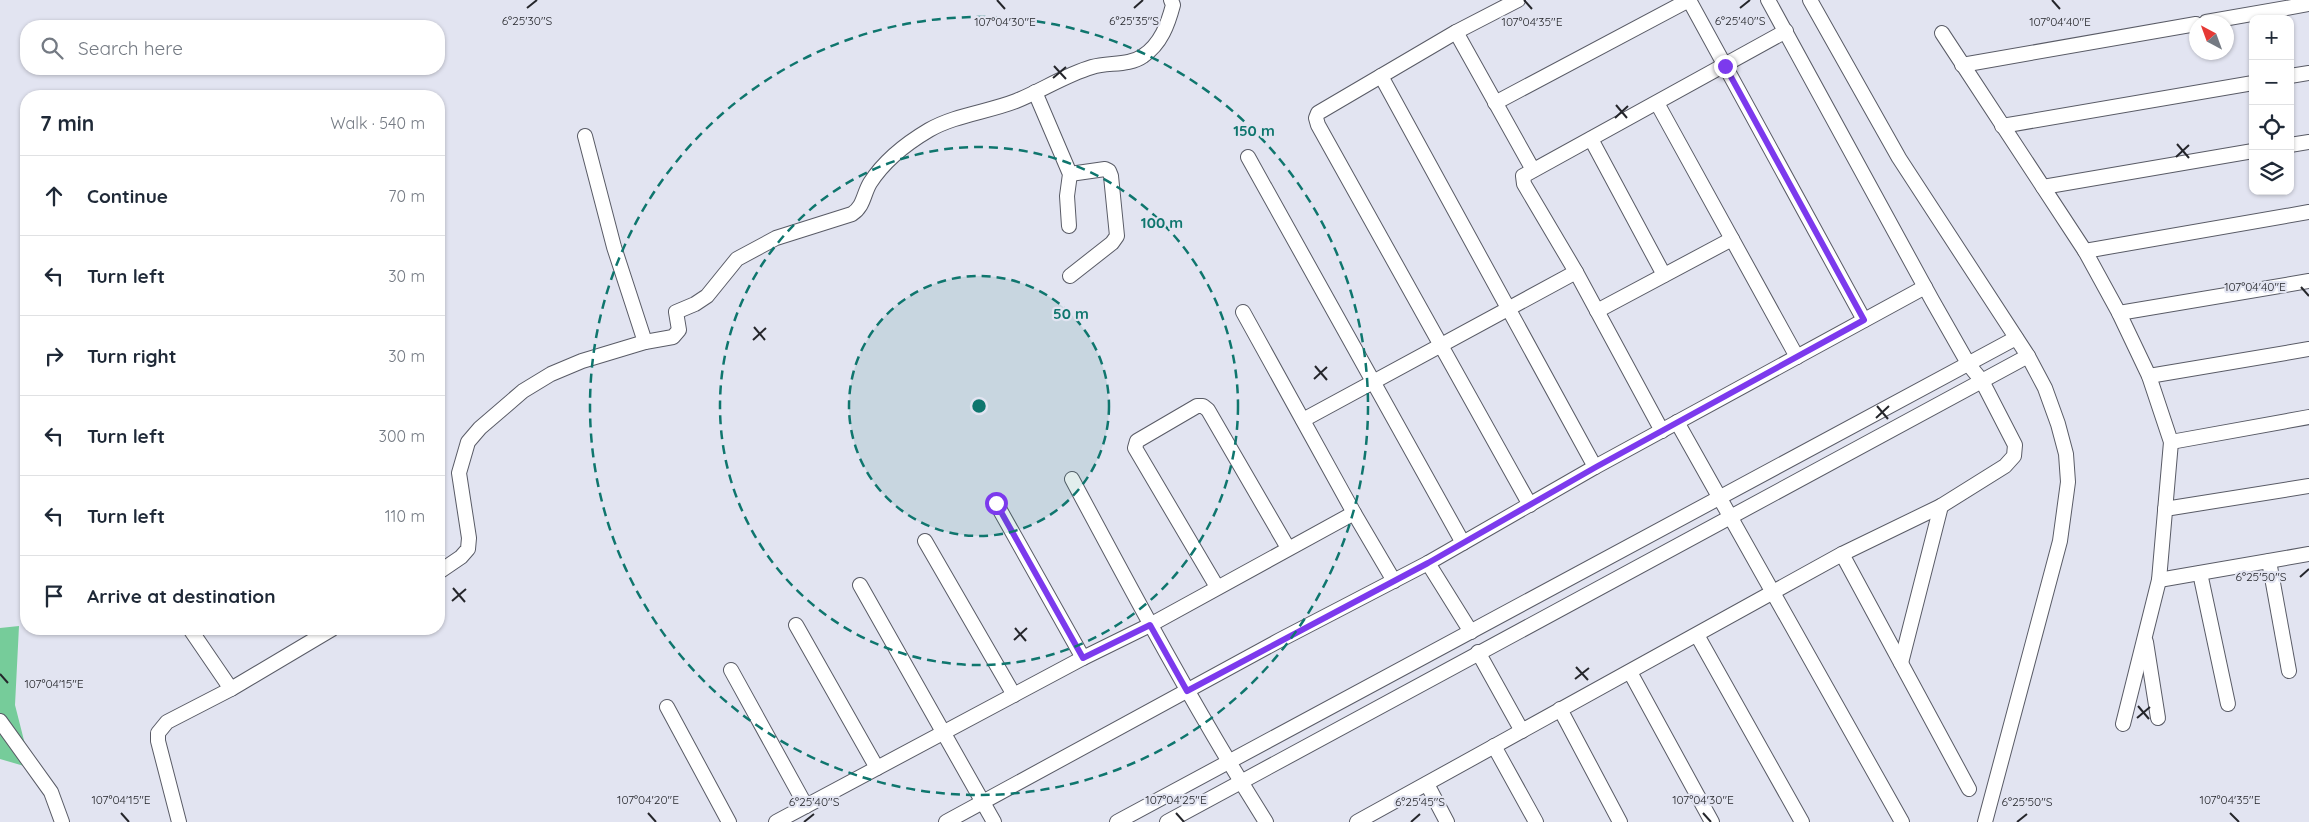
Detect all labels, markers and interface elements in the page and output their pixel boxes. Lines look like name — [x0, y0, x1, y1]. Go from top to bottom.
text: 6°25'30"S — [502, 13, 553, 28]
text: 6°25'35"S — [1109, 13, 1159, 28]
text: 6°25'40"S — [1715, 13, 1766, 28]
text: 107°04'30"E — [974, 14, 1036, 29]
text: 107°04'35"E — [1501, 14, 1563, 29]
text: 107°04'40"E — [2029, 14, 2091, 29]
north arrow — [2189, 15, 2234, 60]
map controls — [2249, 15, 2294, 195]
button: + — [2249, 15, 2294, 60]
search box — [20, 20, 445, 75]
icon: search — [38, 34, 66, 62]
text: Search here — [78, 36, 183, 60]
route end — [1714, 55, 1737, 78]
button: − — [2249, 60, 2294, 105]
button: locate — [2249, 105, 2294, 150]
text: 7 min — [40, 110, 94, 136]
text: Walk · 540 m — [330, 113, 425, 133]
text: 150 m — [1233, 121, 1275, 140]
button: layers — [2249, 150, 2294, 195]
icon: ahead — [40, 182, 68, 210]
text: Continue — [87, 184, 168, 208]
text: 70 m — [388, 186, 425, 206]
text: 100 m — [1141, 213, 1183, 232]
icon: left — [40, 262, 68, 290]
text: Turn left — [87, 264, 165, 288]
text: 30 m — [388, 266, 425, 286]
text: 107°04'40"E — [2224, 279, 2286, 294]
text: 50 m — [1053, 304, 1089, 323]
icon: right — [40, 342, 68, 370]
text: Turn right — [87, 344, 176, 368]
text: 30 m — [388, 346, 425, 366]
centre of rings — [970, 397, 988, 415]
icon: left — [40, 422, 68, 450]
text: Turn left — [87, 424, 165, 448]
text: 300 m — [379, 426, 425, 446]
route start — [985, 492, 1008, 515]
icon: left — [40, 502, 68, 530]
text: Turn left — [87, 504, 165, 528]
text: 110 m — [385, 506, 425, 526]
text: 6°25'50"S — [2236, 569, 2287, 584]
icon: arrive — [40, 582, 68, 610]
text: Arrive at destination — [87, 584, 276, 608]
text: 107°04'15"E — [24, 676, 84, 691]
text: 107°04'15"E — [91, 792, 151, 807]
text: 107°04'20"E — [617, 792, 679, 807]
text: 107°04'25"E — [1145, 792, 1207, 807]
text: 107°04'30"E — [1672, 792, 1734, 807]
text: 107°04'35"E — [2199, 792, 2261, 807]
text: 6°25'40"S — [789, 794, 840, 809]
text: 6°25'45"S — [1395, 794, 1445, 809]
text: 6°25'50"S — [2002, 794, 2053, 809]

